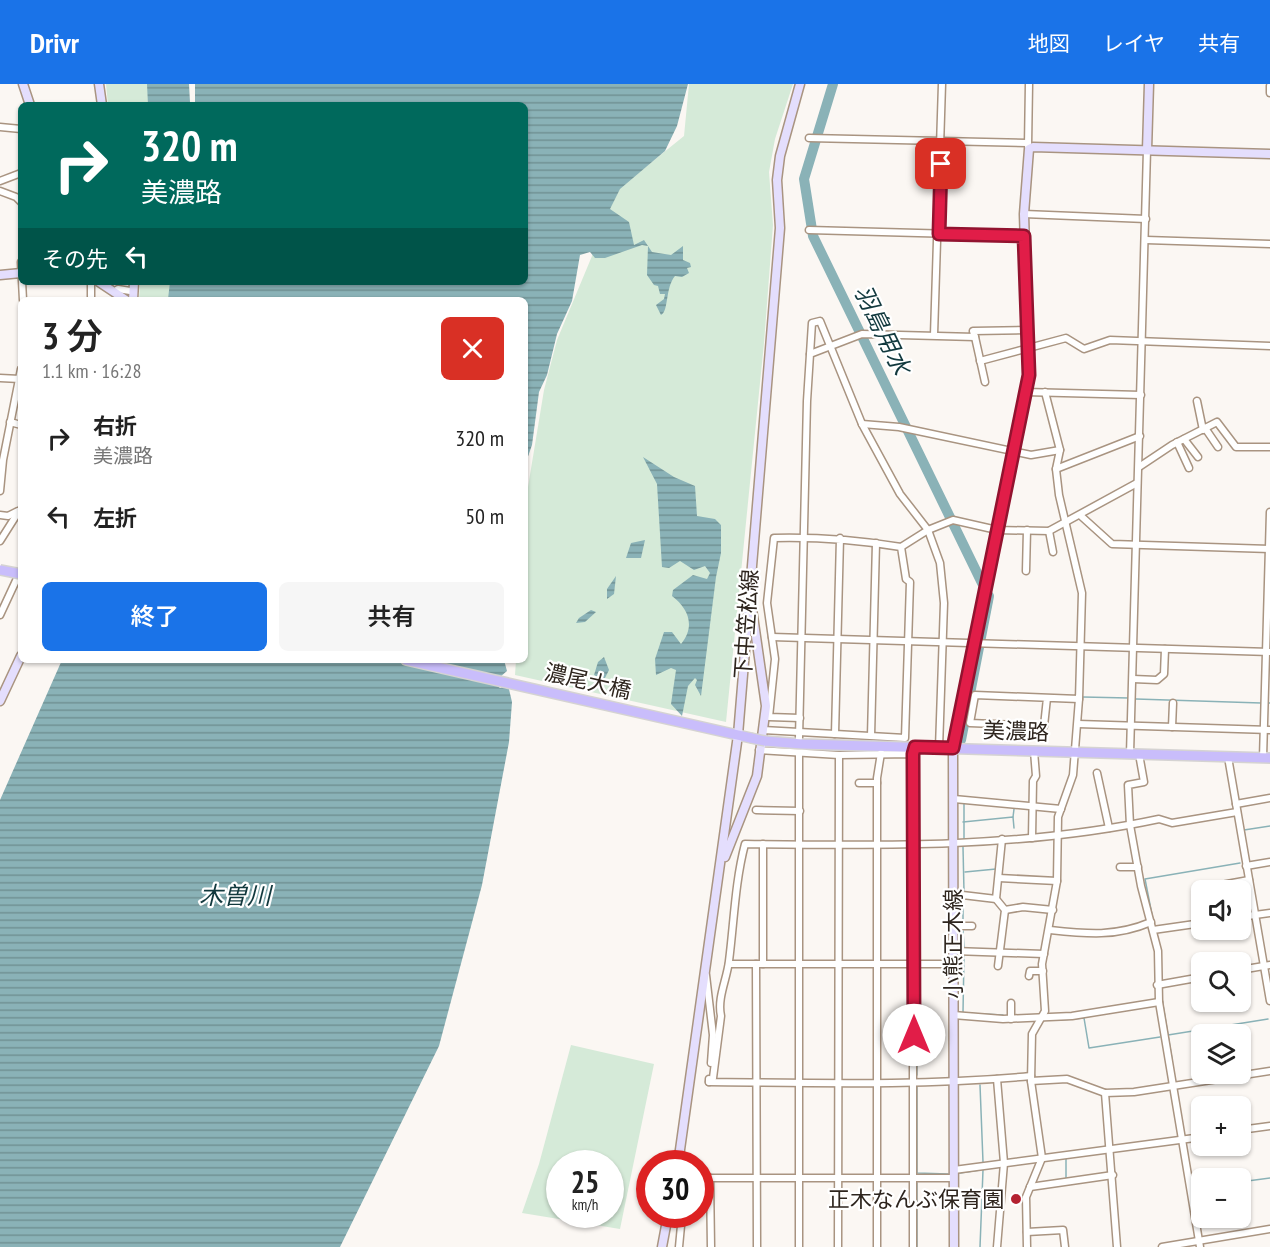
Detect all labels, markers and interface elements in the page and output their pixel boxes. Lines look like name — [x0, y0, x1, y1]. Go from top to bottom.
text: Drivr — [30, 24, 79, 61]
text: 地図 — [1028, 30, 1070, 57]
text: レイヤ — [1103, 30, 1165, 57]
text: 共有 — [1198, 30, 1240, 57]
text: 320 m — [141, 118, 238, 173]
icon: right — [42, 126, 120, 204]
pin — [915, 138, 966, 189]
icon: arrive — [924, 147, 957, 180]
text: 美濃路 — [141, 175, 222, 209]
icon: left — [120, 240, 153, 273]
text: その先 — [42, 245, 108, 273]
water label: 羽島用水 — [847, 280, 919, 382]
text: 3 分 — [42, 312, 103, 359]
button: close — [441, 317, 504, 380]
text: 1.1 km · 16:28 — [42, 358, 141, 384]
text: 右折 — [93, 412, 137, 440]
icon: right — [42, 422, 75, 455]
text: 320 m — [455, 424, 504, 452]
text: 美濃路 — [93, 443, 153, 469]
icon: left — [42, 500, 75, 533]
text: 50 m — [465, 502, 504, 530]
text: 左折 — [93, 504, 137, 532]
street label: 下中笠松線 — [728, 568, 764, 680]
button: 終了 — [42, 582, 267, 651]
button: 共有 — [279, 582, 504, 651]
street label: 濃尾大橋 — [542, 657, 634, 705]
street label: 美濃路 — [983, 716, 1049, 746]
water label: 木曽川 — [199, 880, 274, 911]
map controls — [1191, 880, 1251, 1228]
button: sound — [1191, 880, 1251, 940]
street label: 小熊正木線 — [939, 889, 967, 999]
button: search — [1191, 952, 1251, 1012]
position arrow — [882, 1003, 946, 1067]
button: layers — [1191, 1024, 1251, 1084]
button: + — [1191, 1096, 1251, 1156]
speed limit sign: 30 — [636, 1150, 714, 1228]
text: 25 — [571, 1162, 599, 1201]
button: − — [1191, 1168, 1251, 1228]
place label: 正木なんぶ保育園 — [828, 1185, 1004, 1213]
marker: 正木なんぶ保育園 — [1009, 1192, 1023, 1206]
text: km/h — [572, 1195, 598, 1214]

